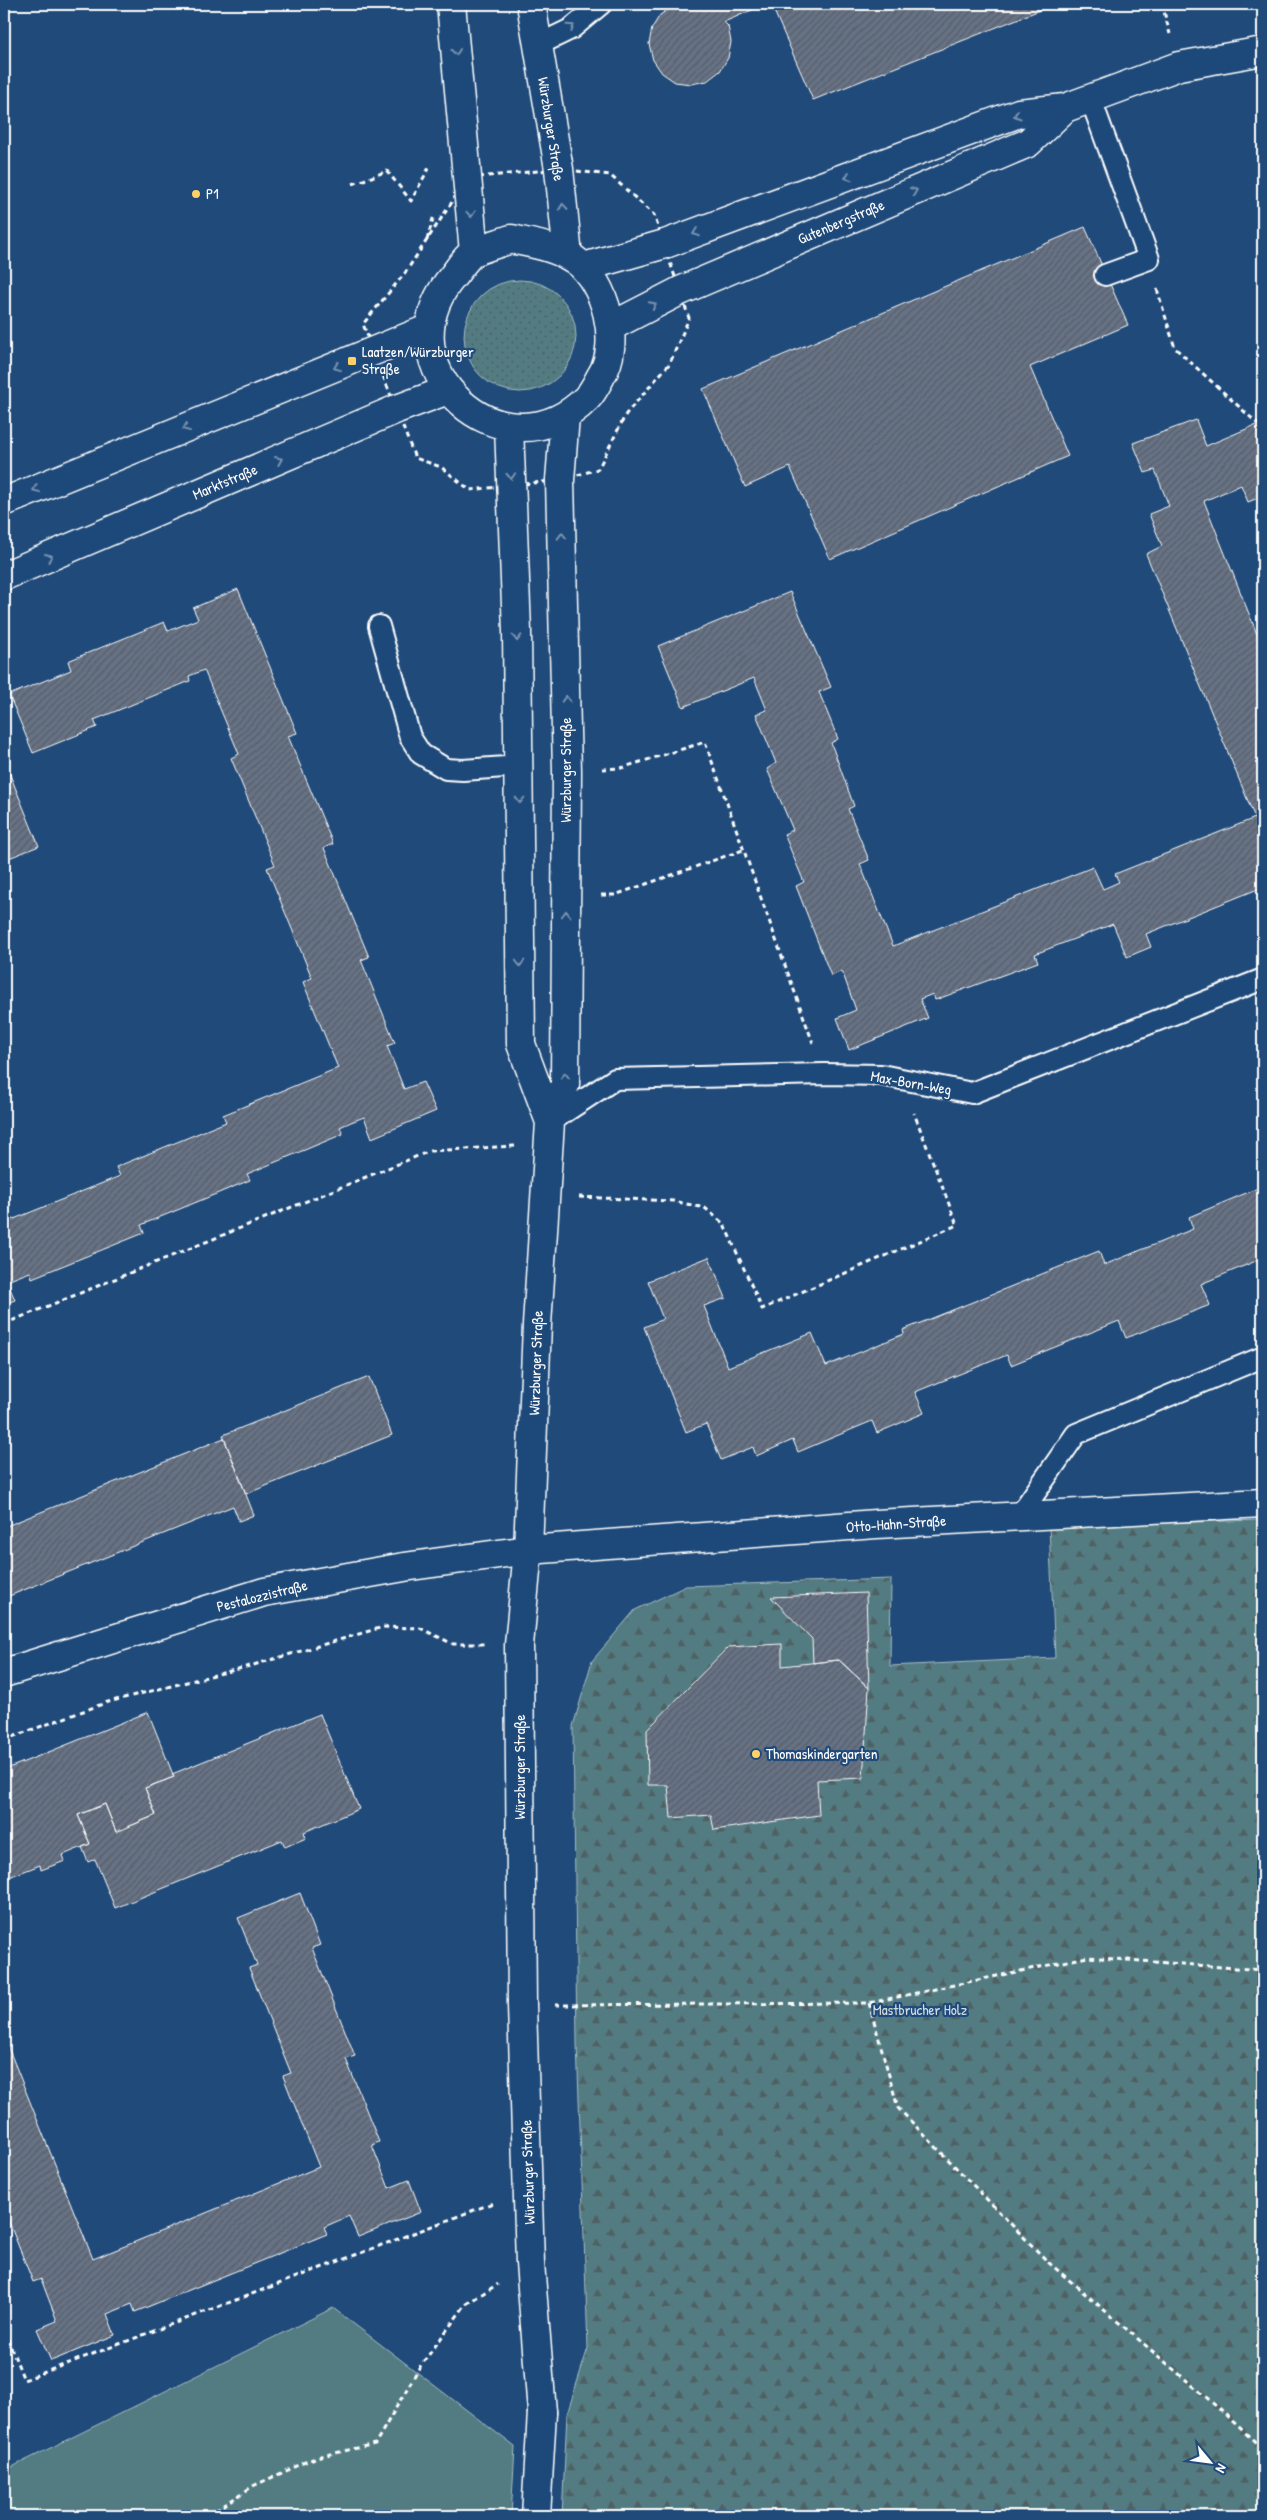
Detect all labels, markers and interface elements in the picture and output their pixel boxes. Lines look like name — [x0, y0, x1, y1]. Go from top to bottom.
one-way arrow — [566, 24, 575, 34]
one-way arrow — [450, 49, 461, 57]
street label: Würzburger Straße — [533, 75, 570, 182]
one-way arrow — [1013, 109, 1022, 120]
one-way arrow — [844, 171, 853, 181]
place label: P1 — [206, 183, 219, 204]
one-way arrow — [909, 187, 918, 198]
marker: P1 — [190, 188, 202, 200]
street label: Gutenbergstraße — [794, 194, 887, 249]
one-way arrow — [557, 203, 568, 211]
one-way arrow — [465, 210, 476, 218]
one-way arrow — [692, 227, 701, 237]
one-way arrow — [648, 301, 657, 311]
place label: Laatzen/Würzburger Straße — [362, 341, 474, 379]
marker: Laatzen/Würzburger Straße — [346, 355, 358, 367]
one-way arrow — [333, 361, 342, 372]
one-way arrow — [182, 422, 191, 433]
one-way arrow — [274, 455, 283, 466]
street label: Marktstraße — [189, 458, 260, 505]
one-way arrow — [506, 472, 517, 480]
one-way arrow — [32, 483, 41, 494]
one-way arrow — [556, 532, 567, 540]
one-way arrow — [44, 553, 53, 564]
one-way arrow — [512, 634, 523, 642]
one-way arrow — [560, 694, 571, 702]
street label: Würzburger Straße — [555, 718, 576, 822]
one-way arrow — [515, 797, 525, 805]
one-way arrow — [560, 909, 571, 917]
one-way arrow — [515, 959, 526, 967]
street label: Max-Born-Weg — [869, 1065, 953, 1100]
one-way arrow — [560, 1072, 570, 1080]
street label: Würzburger Straße — [523, 1310, 548, 1416]
street label: Otto-Hahn-Straße — [845, 1510, 947, 1537]
street label: Pestalozzistraße — [214, 1574, 309, 1617]
street label: Würzburger Straße — [509, 1715, 530, 1819]
place label: Thomaskindergarten — [766, 1743, 878, 1764]
marker: Thomaskindergarten — [750, 1748, 762, 1760]
park label: Mastbrucher Holz — [873, 1999, 968, 2020]
street label: Würzburger Straße — [515, 2119, 540, 2225]
north arrow — [1184, 2438, 1234, 2488]
text: N — [1211, 2461, 1232, 2477]

